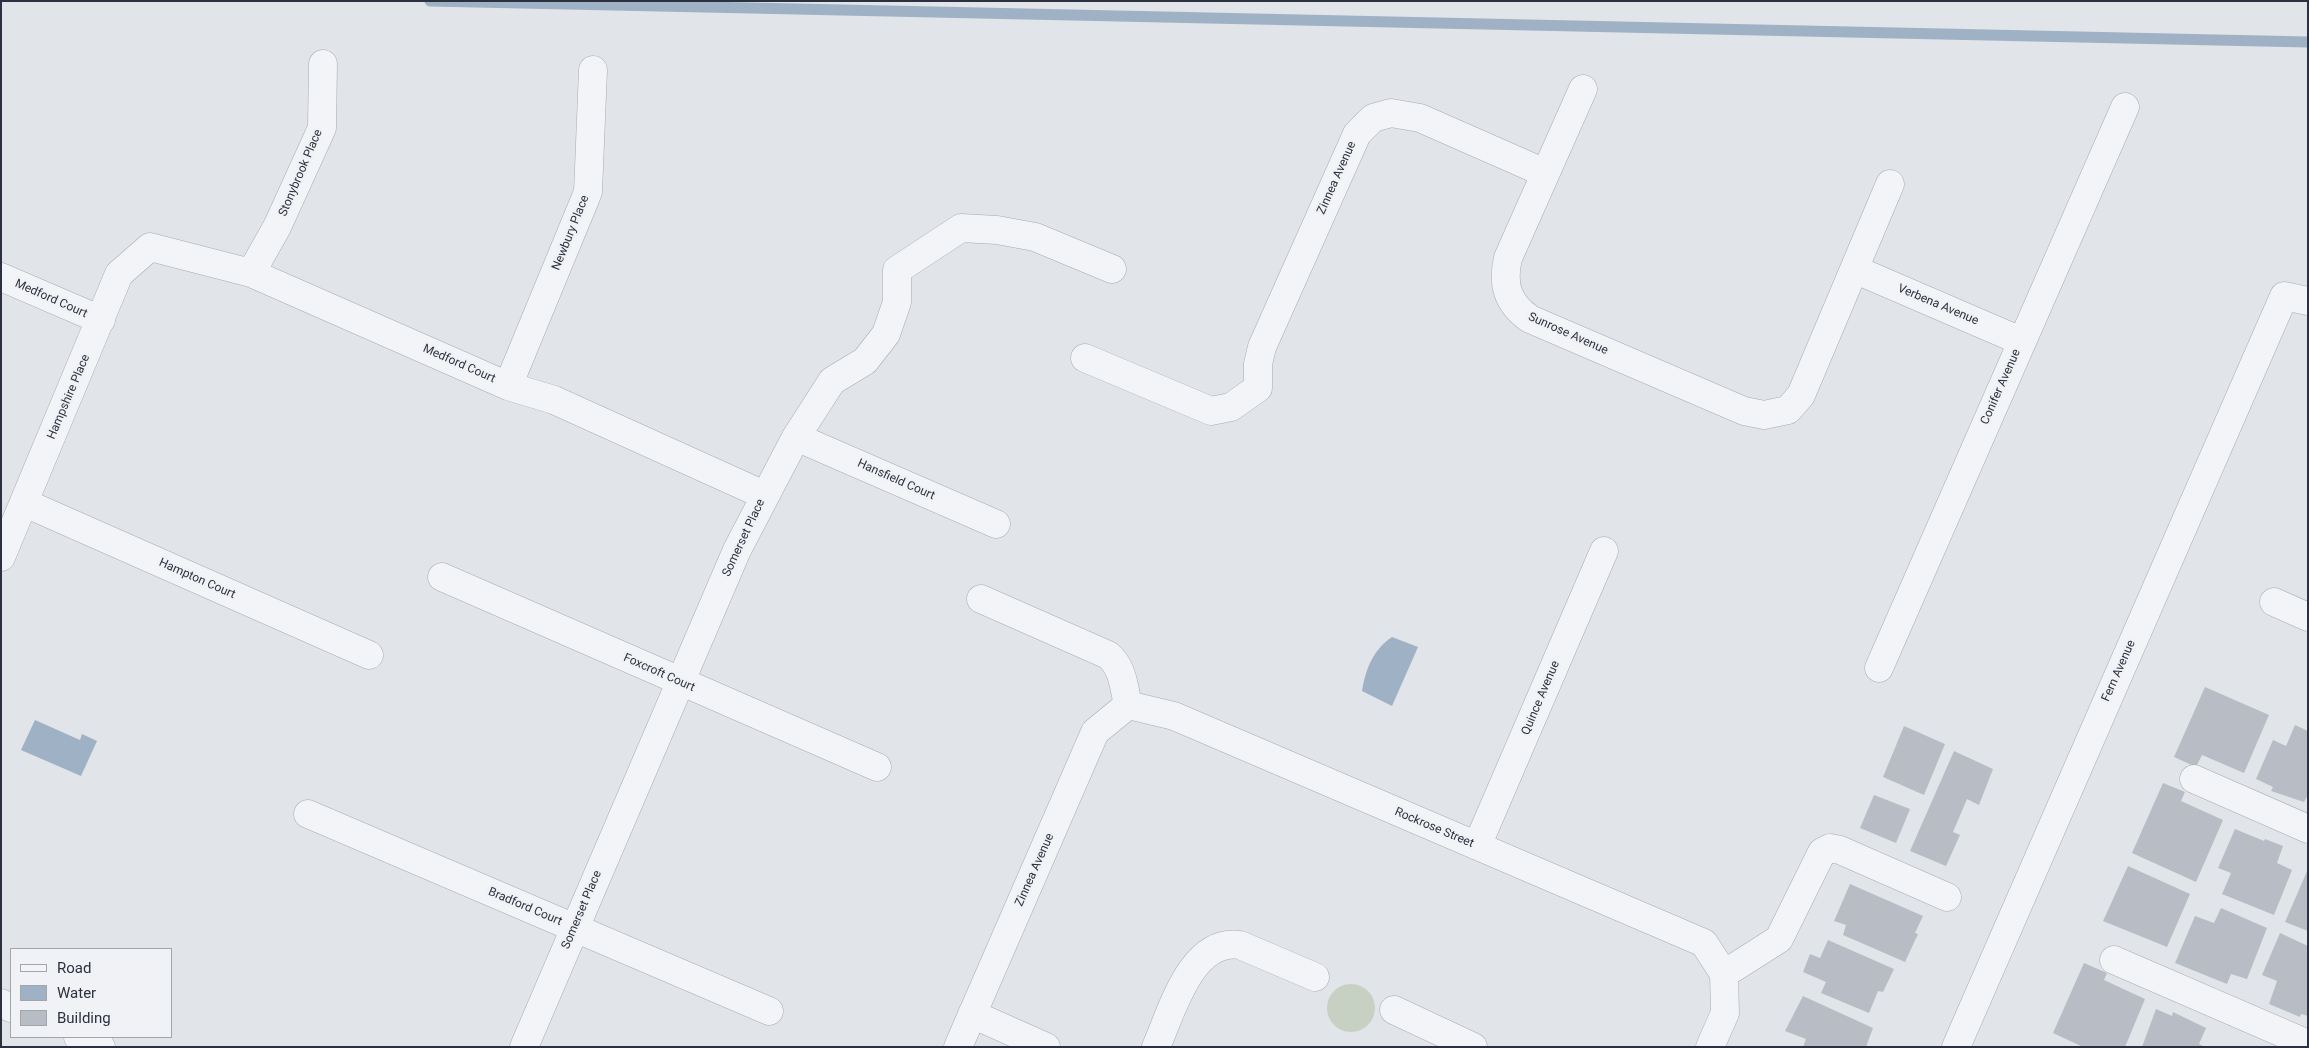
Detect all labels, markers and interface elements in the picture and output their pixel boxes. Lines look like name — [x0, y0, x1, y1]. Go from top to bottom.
street label: Stonybrook Place — [276, 127, 326, 219]
street label: Zinnea Avenue — [1314, 139, 1360, 217]
street label: Newbury Place — [549, 193, 593, 273]
street label: Medford Court — [12, 277, 90, 321]
street label: Verbena Avenue — [1895, 282, 1981, 328]
street label: Sunrose Avenue — [1526, 310, 1610, 358]
street label: Medford Court — [420, 342, 498, 386]
street label: Conifer Avenue — [1978, 347, 2024, 427]
street label: Hampshire Place — [45, 352, 93, 442]
street label: Hansfield Court — [855, 457, 937, 503]
street label: Somerset Place — [720, 497, 768, 579]
street label: Hampton Court — [157, 556, 237, 602]
street label: Fern Avenue — [2099, 638, 2139, 704]
street label: Foxcroft Court — [621, 651, 697, 695]
street label: Quince Avenue — [1519, 659, 1563, 737]
street label: Rockrose Street — [1392, 805, 1476, 851]
street label: Zinnea Avenue — [1012, 831, 1058, 909]
street label: Somerset Place — [559, 869, 605, 951]
street label: Bradford Court — [486, 885, 564, 929]
legend — [10, 948, 172, 1038]
text: Road — [57, 959, 91, 977]
text: Water — [57, 984, 96, 1002]
text: Building — [57, 1009, 111, 1027]

